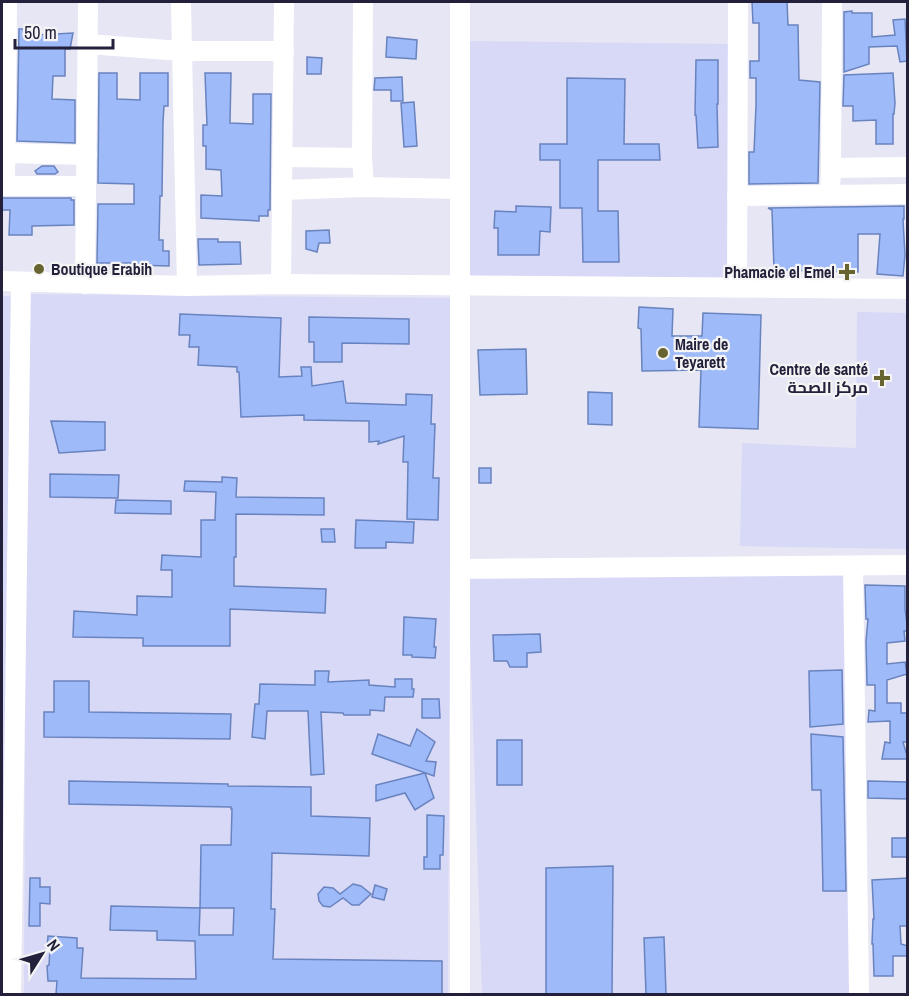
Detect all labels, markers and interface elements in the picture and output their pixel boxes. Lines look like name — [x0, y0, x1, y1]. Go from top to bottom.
scale bar — [15, 12, 112, 50]
text: 50 m — [24, 20, 57, 45]
place label: Boutique Erabih — [51, 258, 152, 280]
place label: Phamacie el Emel — [724, 261, 835, 283]
marker: Boutique Erabih — [32, 262, 46, 276]
marker: Phamacie el Emel — [840, 265, 854, 279]
place label: Maire de Teyarett — [675, 333, 728, 373]
marker: Maire de Teyarett — [656, 346, 670, 360]
place label: Centre de santé مركز الصحة — [770, 358, 868, 398]
marker: Centre de santé مركز الصحة — [873, 369, 891, 387]
north arrow — [12, 924, 72, 984]
text: N — [42, 935, 66, 955]

